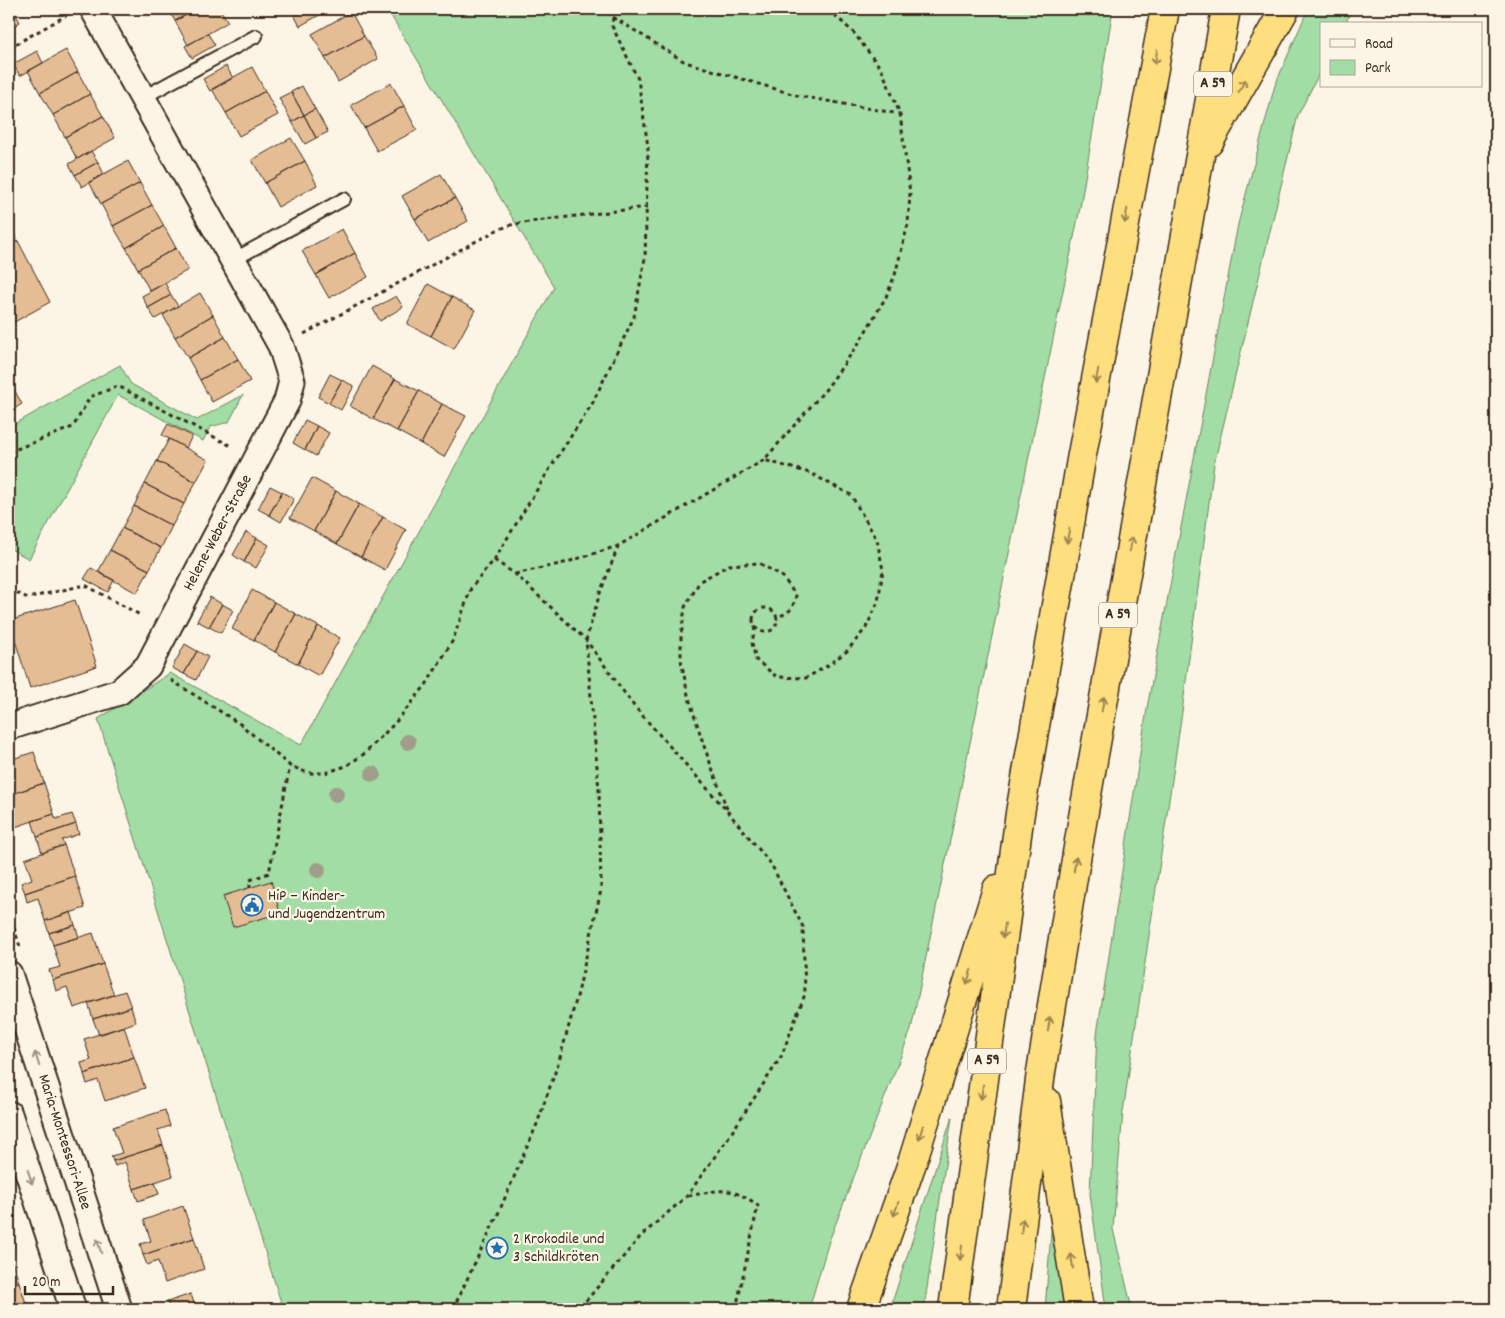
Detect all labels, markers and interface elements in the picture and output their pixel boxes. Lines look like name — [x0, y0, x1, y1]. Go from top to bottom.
legend — [1320, 22, 1482, 88]
text: Road — [1365, 34, 1393, 56]
one-way arrow — [1151, 48, 1160, 64]
text: Park — [1365, 58, 1391, 80]
road number: A 59 — [1194, 72, 1232, 96]
one-way arrow — [1237, 79, 1247, 93]
one-way arrow — [1121, 208, 1131, 224]
one-way arrow — [1092, 368, 1101, 384]
street label: Helene-Weber-Straße — [178, 471, 258, 595]
one-way arrow — [1063, 528, 1073, 544]
one-way arrow — [1126, 536, 1136, 552]
road number: A 59 — [1099, 602, 1137, 628]
one-way arrow — [1098, 696, 1108, 712]
one-way arrow — [1071, 856, 1081, 872]
place label: HiP – Kinder- und Jugendzentrum — [268, 885, 385, 926]
public building icon: HiP – Kinder- und Jugendzentrum — [240, 893, 264, 917]
one-way arrow — [999, 923, 1009, 939]
one-way arrow — [964, 968, 974, 984]
one-way arrow — [1045, 1017, 1055, 1033]
road number: A 59 — [968, 1048, 1006, 1074]
one-way arrow — [31, 1051, 41, 1067]
street label: Maria-Montessori-Allee — [31, 1071, 97, 1213]
one-way arrow — [977, 1084, 987, 1100]
one-way arrow — [916, 1124, 926, 1140]
one-way arrow — [25, 1169, 35, 1185]
one-way arrow — [891, 1201, 900, 1217]
one-way arrow — [1017, 1218, 1027, 1234]
place label: 2 Krokodile und 3 Schildkröten — [513, 1228, 605, 1269]
place icon: 2 Krokodile und 3 Schildkröten — [485, 1236, 509, 1260]
one-way arrow — [93, 1239, 103, 1255]
one-way arrow — [956, 1245, 966, 1261]
one-way arrow — [1067, 1253, 1077, 1269]
scale bar — [25, 1263, 112, 1295]
text: 20 m — [32, 1272, 60, 1294]

